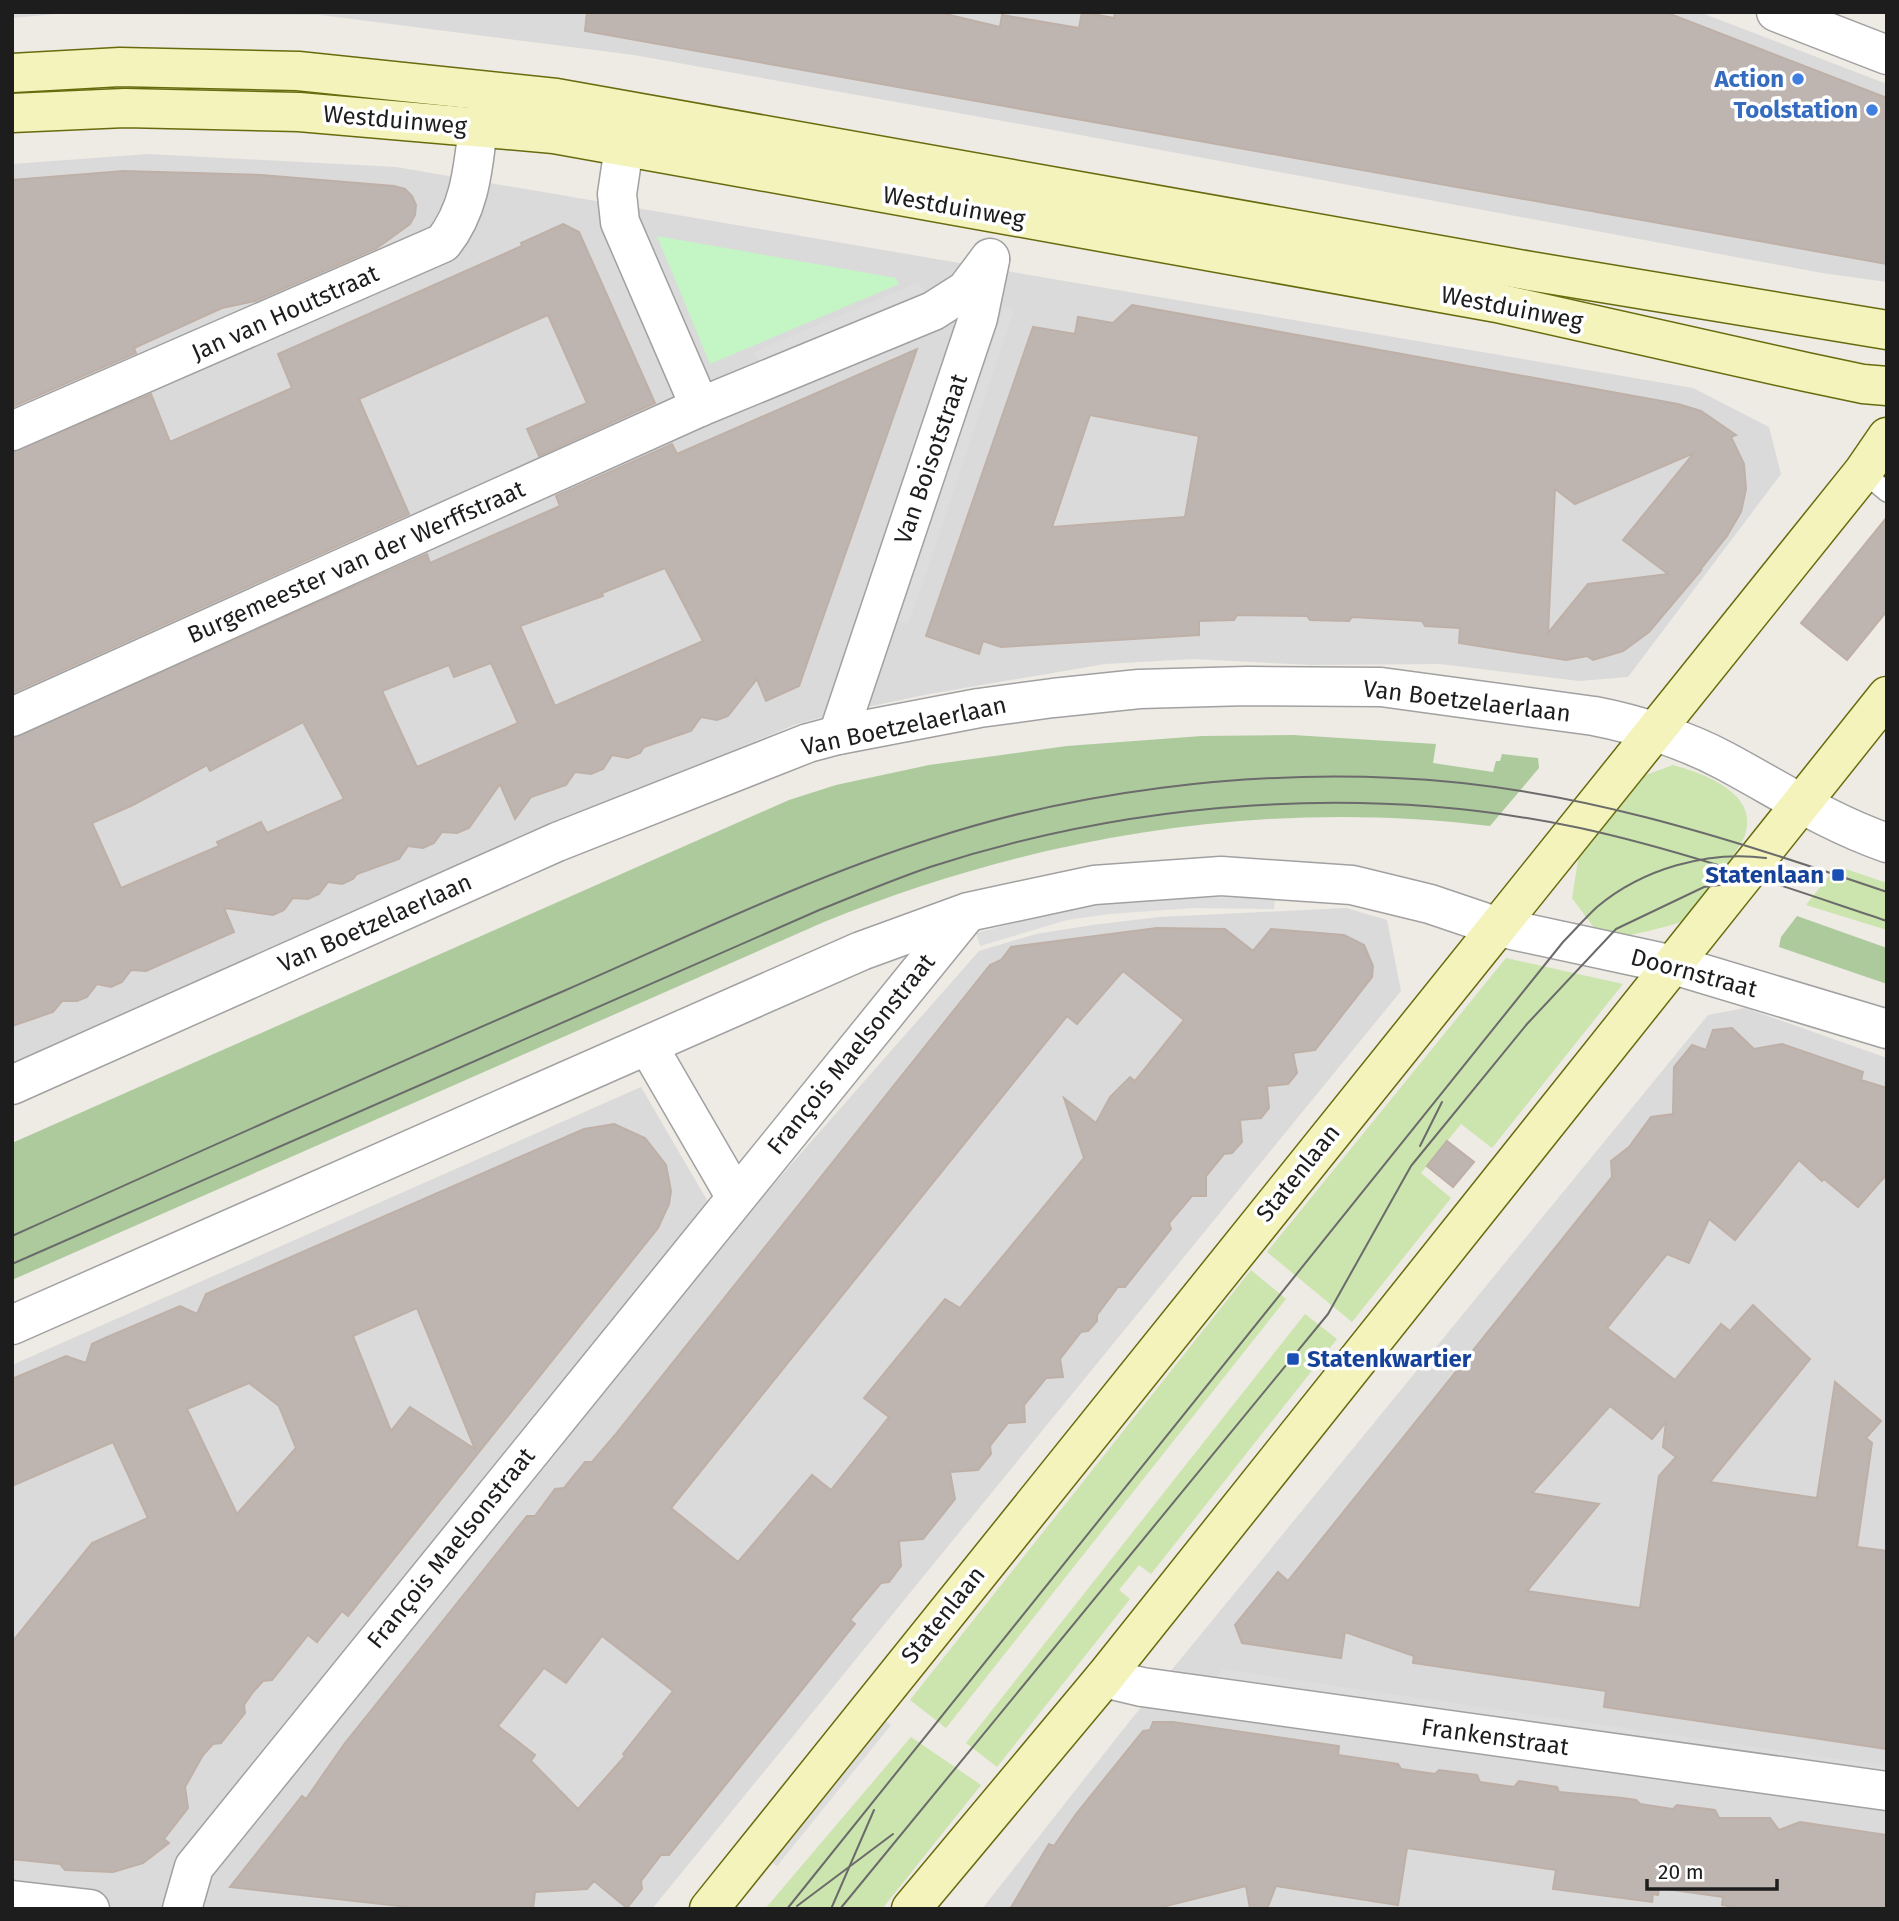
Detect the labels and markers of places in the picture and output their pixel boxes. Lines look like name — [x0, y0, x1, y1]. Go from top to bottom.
place label: Action — [1713, 65, 1784, 93]
marker: Action — [1790, 71, 1806, 87]
place label: Toolstation — [1734, 96, 1858, 124]
marker: Toolstation — [1864, 102, 1880, 118]
place label: Statenlaan — [1705, 861, 1824, 889]
marker: Statenlaan — [1830, 867, 1846, 883]
place label: Statenkwartier — [1307, 1345, 1472, 1373]
marker: Statenkwartier — [1285, 1351, 1301, 1367]

